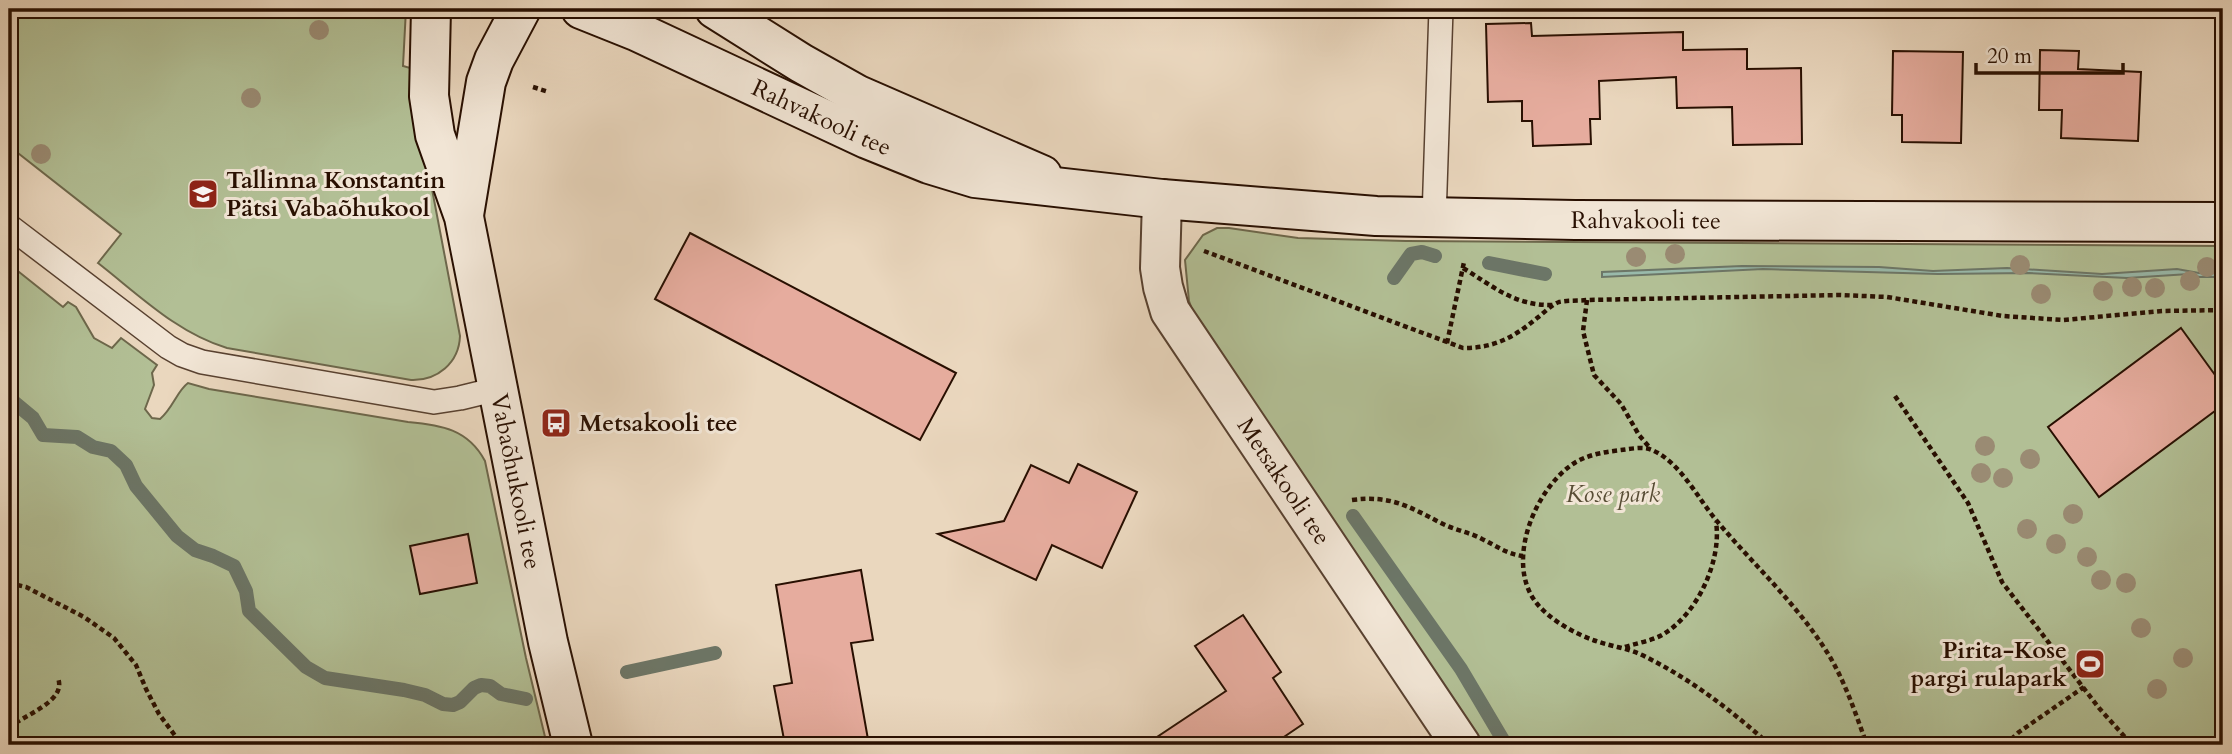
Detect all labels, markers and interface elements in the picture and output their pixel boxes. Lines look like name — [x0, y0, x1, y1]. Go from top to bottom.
scale bar — [1976, 32, 2124, 76]
text: 20 m — [1987, 42, 2032, 71]
street label: Rahvakooli tee — [746, 71, 896, 164]
place label: Tallinna Konstantin Pätsi Vabaõhukool — [226, 164, 446, 225]
school or university icon: Tallinna Konstantin Pätsi Vabaõhukool — [186, 177, 220, 211]
street label: Rahvakooli tee — [1571, 203, 1721, 237]
street label: Vabaõhukooli tee — [483, 391, 550, 572]
bus stop icon: Metsakooli tee — [539, 406, 573, 440]
place label: Metsakooli tee — [579, 407, 738, 440]
street label: Metsakooli tee — [1229, 411, 1339, 551]
park label: Kose park — [1566, 478, 1660, 511]
place label: Pirita-Kose pargi rulapark — [1911, 634, 2067, 695]
sports icon: Pirita-Kose pargi rulapark — [2073, 647, 2107, 681]

